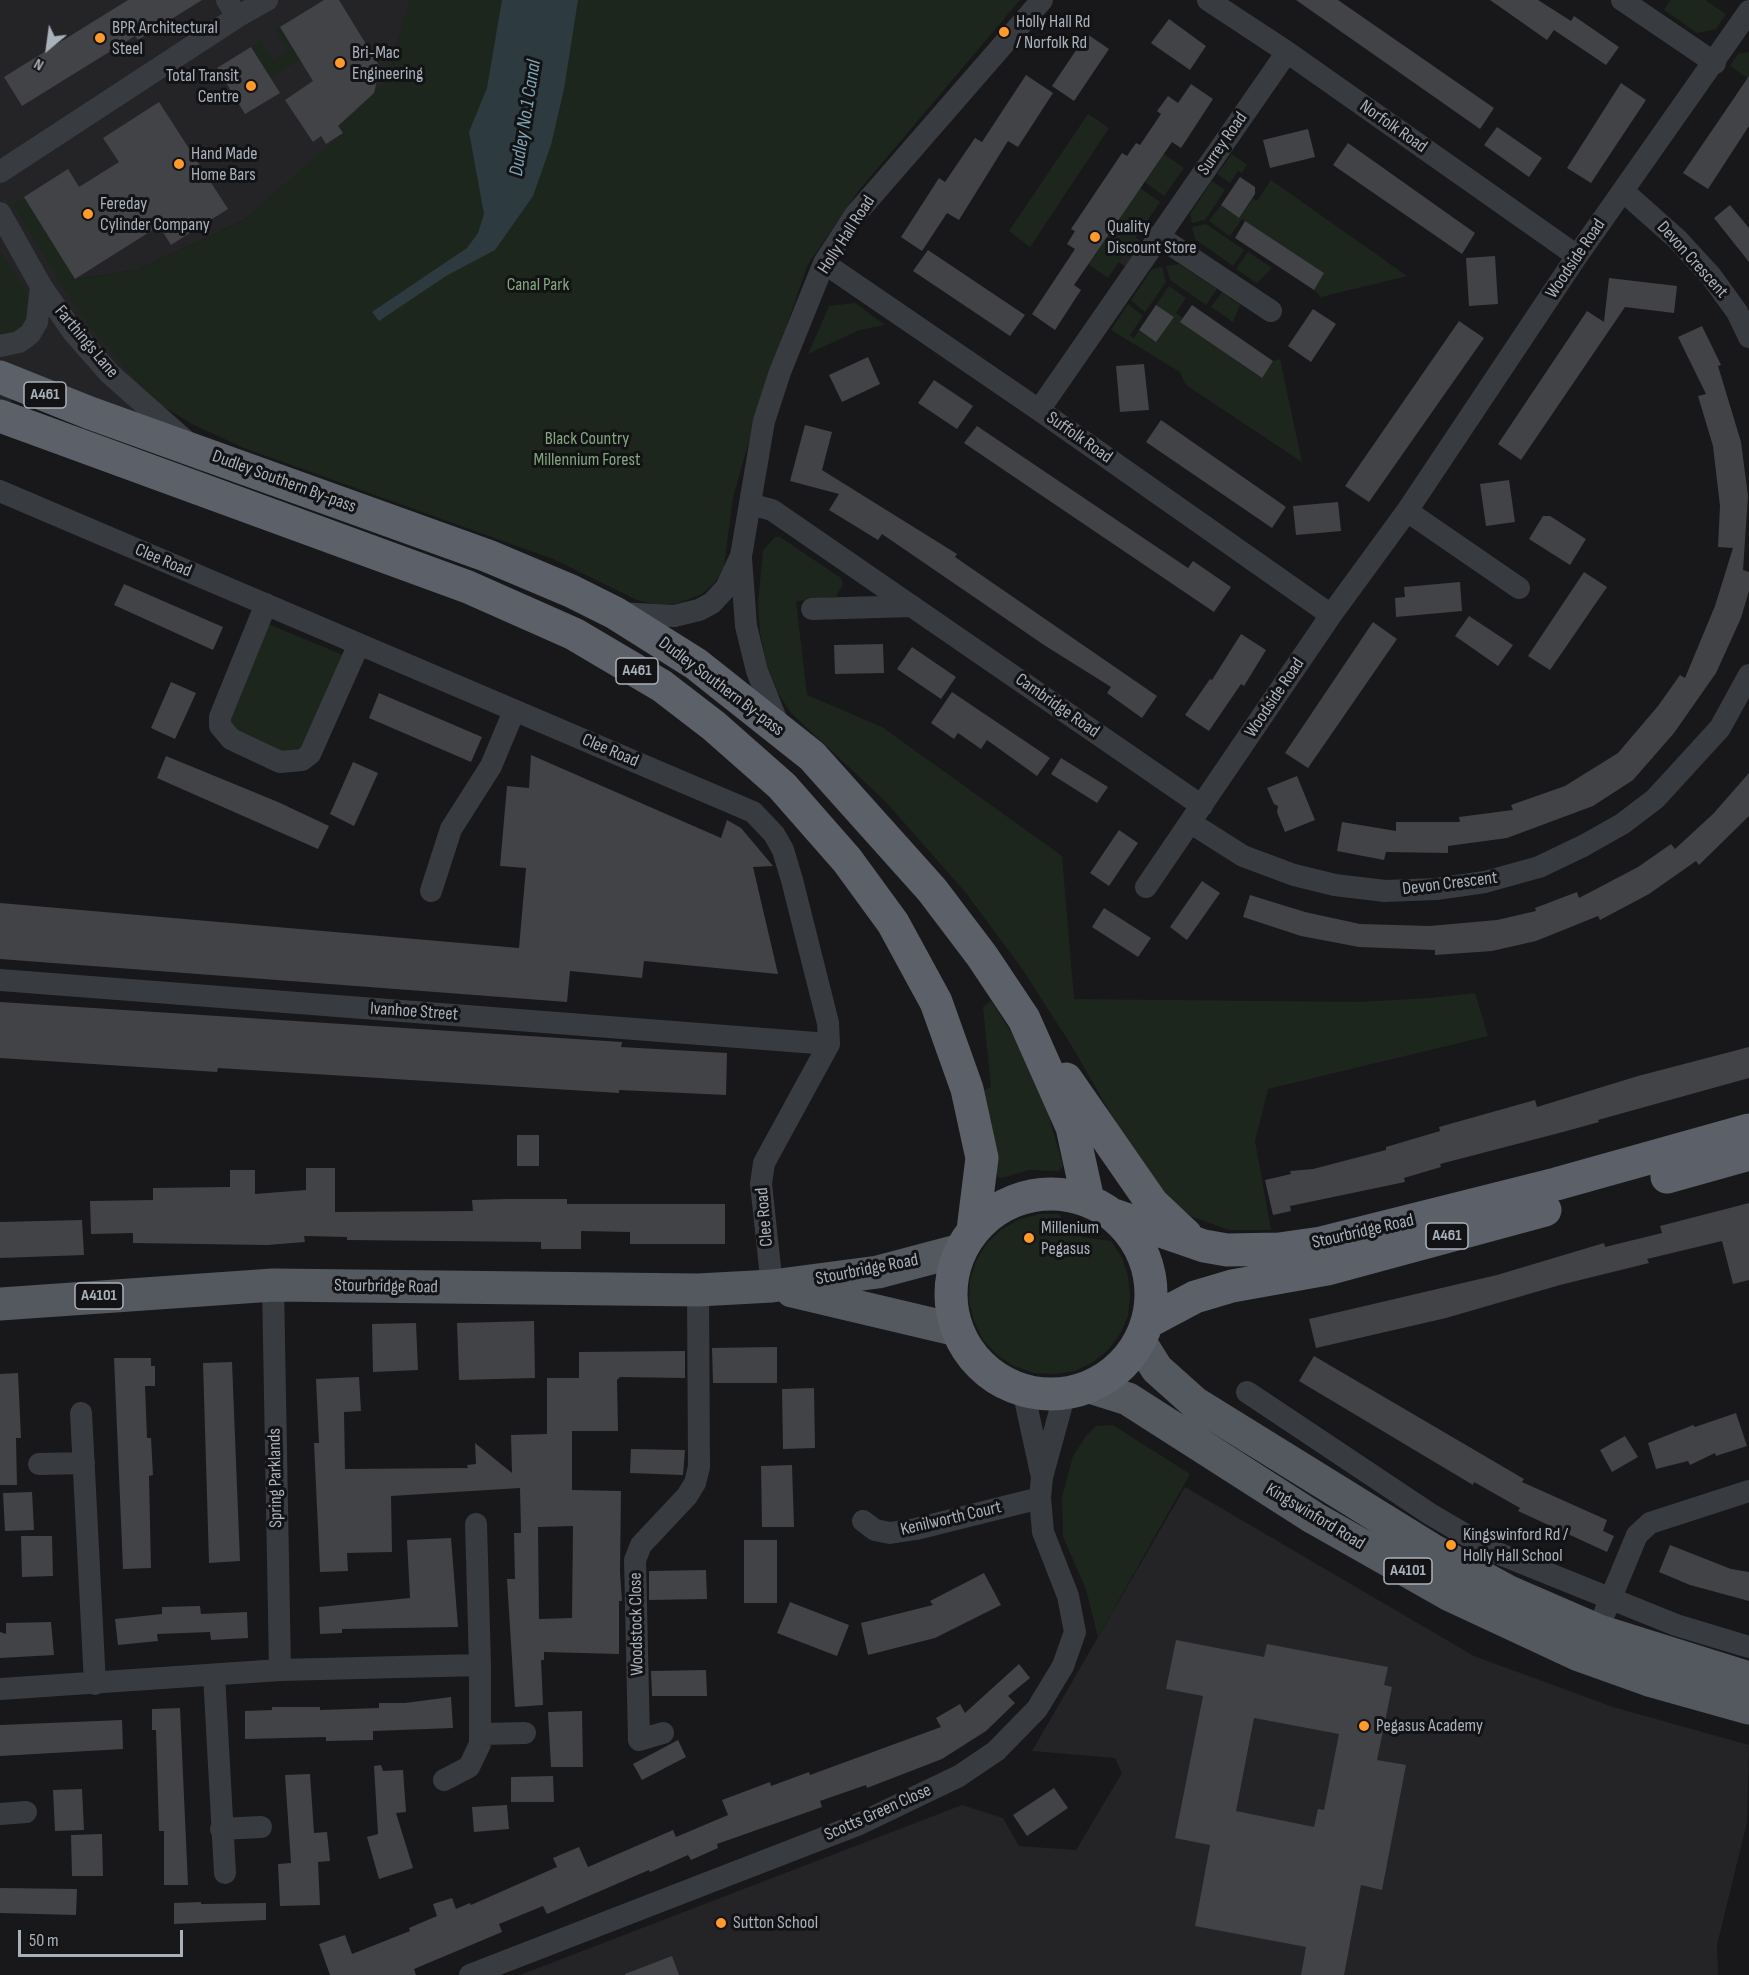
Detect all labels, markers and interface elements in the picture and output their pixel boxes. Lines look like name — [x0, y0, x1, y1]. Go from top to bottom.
place label: Holly Hall Rd / Norfolk Rd — [1016, 11, 1090, 54]
place label: BPR Architectural Steel — [112, 17, 218, 60]
north arrow — [18, 18, 78, 78]
marker: Holly Hall Rd / Norfolk Rd — [997, 25, 1011, 39]
marker: BPR Architectural Steel — [93, 31, 107, 45]
place label: Bri-Mac Engineering — [352, 42, 423, 84]
text: N — [31, 54, 47, 75]
marker: Bri-Mac Engineering — [333, 56, 347, 70]
water label: Dudley No.1 Canal — [505, 58, 547, 178]
place label: Total Transit Centre — [166, 65, 239, 107]
marker: Total Transit Centre — [244, 79, 258, 93]
street label: Norfolk Road — [1355, 96, 1431, 158]
street label: Surrey Road — [1193, 108, 1253, 180]
place label: Hand Made Home Bars — [191, 143, 258, 186]
marker: Hand Made Home Bars — [172, 157, 186, 171]
street label: Holly Hall Road — [814, 192, 880, 278]
place label: Fereday Cylinder Company — [100, 193, 210, 236]
marker: Fereday Cylinder Company — [81, 207, 95, 221]
street label: Woodside Road — [1542, 215, 1610, 303]
place label: Quality Discount Store — [1107, 216, 1197, 258]
street label: Devon Crescent — [1652, 217, 1732, 303]
marker: Quality Discount Store — [1088, 230, 1102, 244]
park label: Canal Park — [507, 274, 569, 296]
street label: Farthings Lane — [49, 301, 123, 383]
road number: A461 — [24, 382, 66, 408]
street label: Suffolk Road — [1042, 407, 1116, 469]
park label: Black Country Millennium Forest — [534, 428, 640, 470]
street label: Dudley Southern By-pass — [209, 446, 359, 518]
street label: Clee Road — [131, 539, 195, 583]
street label: Dudley Southern By-pass — [654, 633, 788, 741]
street label: Woodside Road — [1241, 654, 1309, 742]
road number: A461 — [616, 658, 658, 684]
street label: Cambridge Road — [1011, 669, 1103, 743]
street label: Clee Road — [578, 729, 642, 773]
street label: Devon Crescent — [1401, 867, 1499, 901]
street label: Ivanhoe Street — [369, 998, 459, 1026]
street label: Clee Road — [752, 1186, 778, 1248]
street label: Stourbridge Road — [1310, 1210, 1416, 1254]
place label: Millenium Pegasus — [1041, 1217, 1099, 1260]
road number: A461 — [1426, 1223, 1468, 1249]
marker: Millenium Pegasus — [1022, 1231, 1036, 1245]
street label: Stourbridge Road — [814, 1249, 920, 1291]
street label: Stourbridge Road — [334, 1275, 438, 1299]
road number: A4101 — [75, 1283, 123, 1309]
street label: Spring Parklands — [264, 1428, 288, 1528]
street label: Kingswinford Road — [1262, 1479, 1368, 1555]
street label: Kenilworth Court — [898, 1497, 1004, 1541]
place label: Kingswinford Rd / Holly Hall School — [1463, 1524, 1568, 1567]
marker: Kingswinford Rd / Holly Hall School — [1444, 1538, 1458, 1552]
road number: A4101 — [1384, 1558, 1432, 1584]
street label: Woodstock Close — [625, 1572, 649, 1676]
place label: Pegasus Academy — [1376, 1715, 1483, 1737]
marker: Pegasus Academy — [1357, 1719, 1371, 1733]
street label: Scotts Green Close — [821, 1780, 935, 1846]
place label: Sutton School — [733, 1912, 818, 1934]
marker: Sutton School — [714, 1916, 728, 1930]
scale bar — [21, 1918, 186, 1956]
text: 50 m — [29, 1930, 59, 1951]

